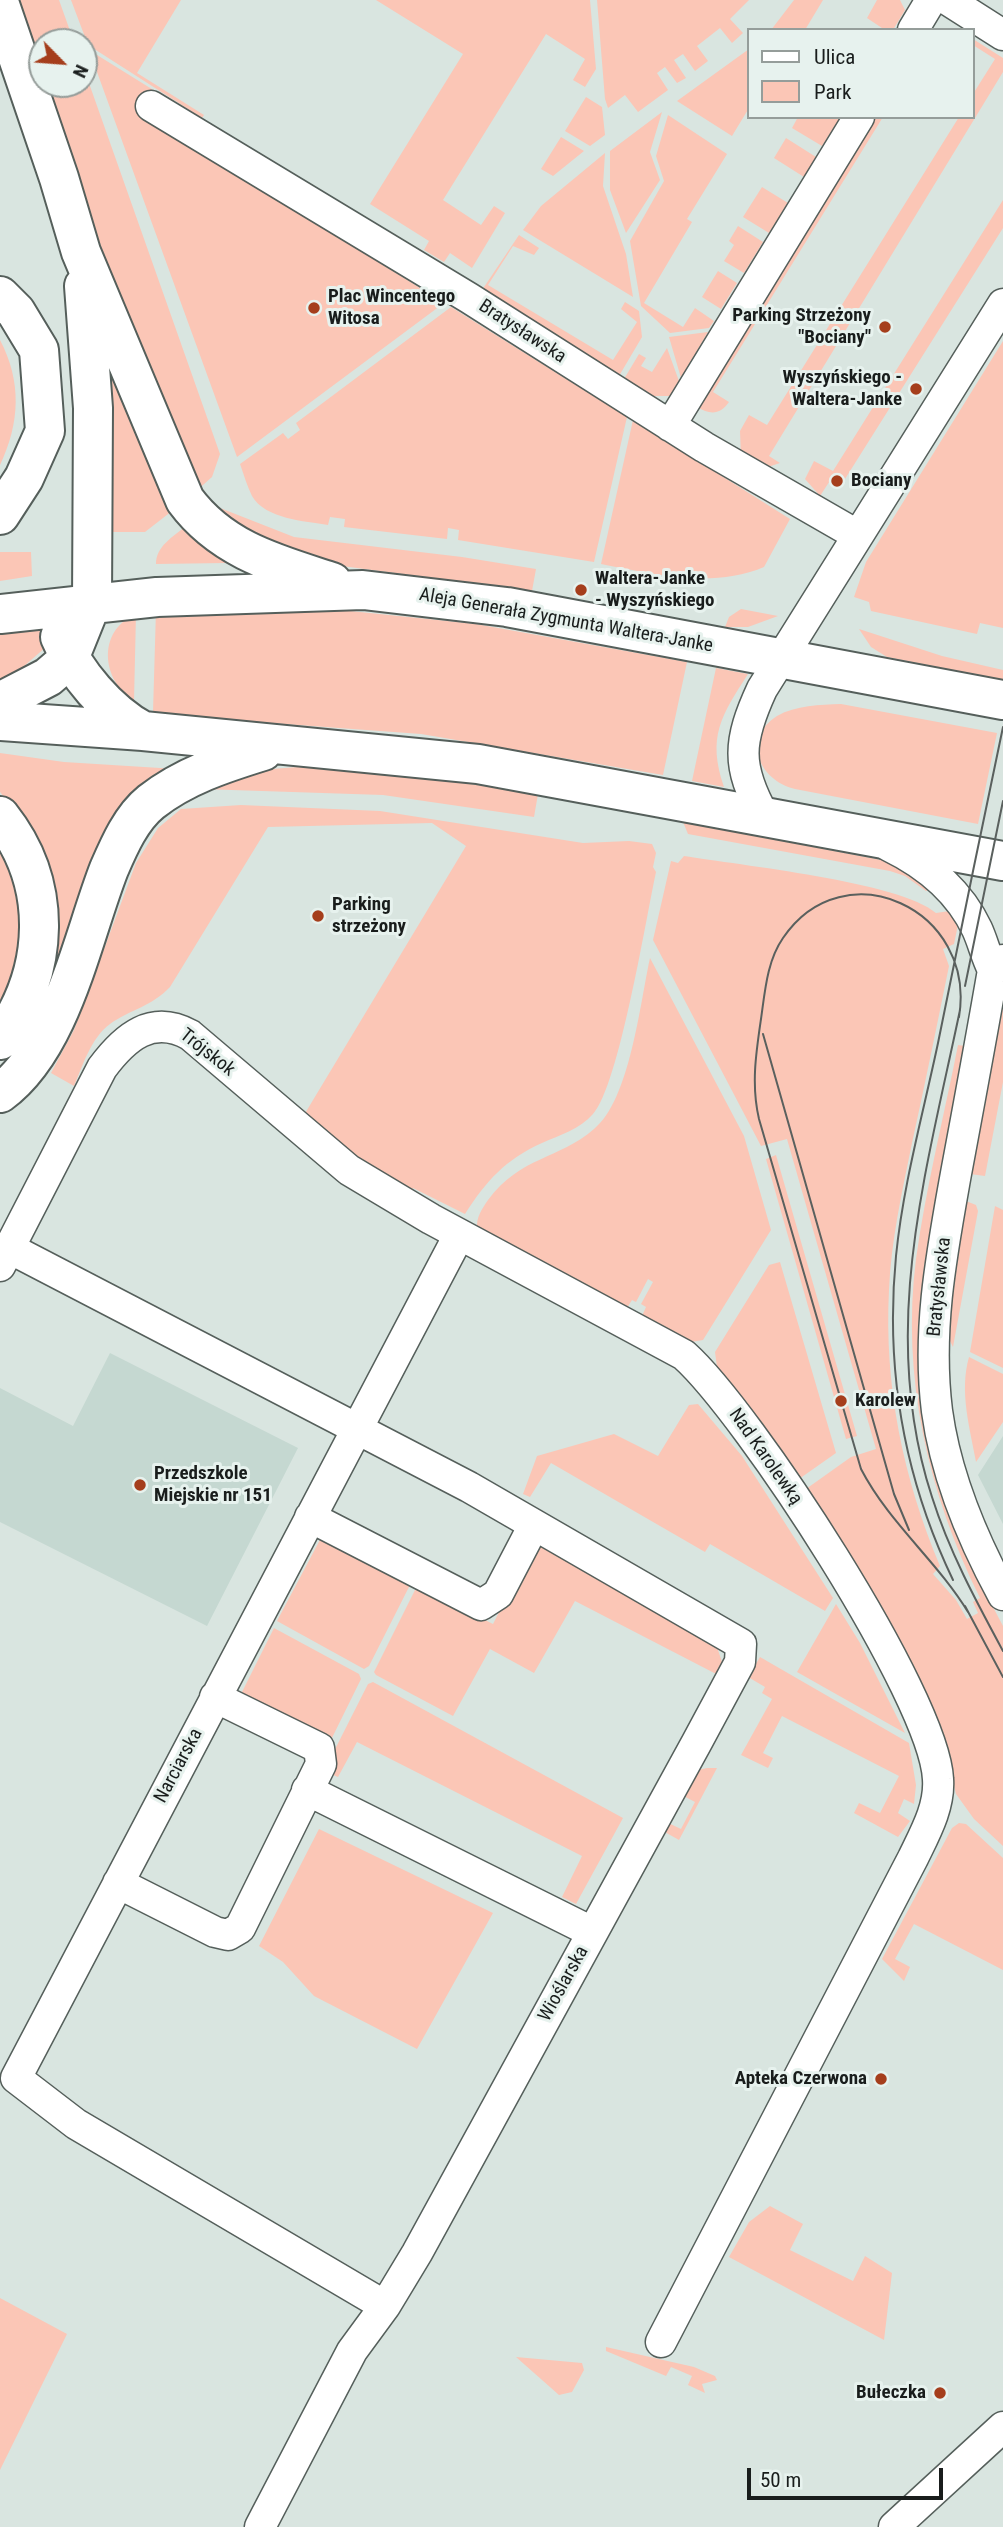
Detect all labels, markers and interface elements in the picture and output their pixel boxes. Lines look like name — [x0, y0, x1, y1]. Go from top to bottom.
north arrow — [28, 28, 98, 98]
legend — [748, 28, 975, 119]
text: Ulica — [814, 45, 855, 69]
text: N — [68, 61, 94, 81]
text: Park — [814, 80, 851, 104]
place label: Plac Wincentego Witosa — [328, 286, 455, 330]
street label: Bratysławska — [474, 295, 570, 369]
marker: Plac Wincentego Witosa — [306, 300, 322, 316]
place label: Parking Strzeżony "Bociany" — [732, 305, 871, 349]
marker: Parking Strzeżony "Bociany" — [877, 319, 893, 335]
place label: Wyszyńskiego - Waltera-Janke — [782, 367, 902, 411]
marker: Wyszyńskiego - Waltera-Janke — [908, 381, 924, 397]
place label: Bociany — [851, 470, 911, 492]
marker: Bociany — [829, 473, 845, 489]
place label: Waltera-Janke - Wyszyńskiego — [595, 568, 715, 612]
marker: Waltera-Janke - Wyszyńskiego — [573, 582, 589, 598]
street label: Aleja Generała Zygmunta Waltera-Janke — [417, 584, 715, 658]
place label: Parking strzeżony — [332, 894, 406, 938]
marker: Parking strzeżony — [310, 908, 326, 924]
street label: Trójskok — [175, 1024, 239, 1082]
street label: Bratysławska — [923, 1236, 957, 1338]
place label: Karolew — [855, 1390, 916, 1412]
marker: Karolew — [833, 1393, 849, 1409]
street label: Nad Karolewką — [723, 1404, 807, 1510]
place label: Przedszkole Miejskie nr 151 — [154, 1463, 272, 1507]
marker: Przedszkole Miejskie nr 151 — [132, 1477, 148, 1493]
street label: Narciarska — [150, 1725, 208, 1807]
street label: Wioślarska — [534, 1942, 594, 2026]
place label: Apteka Czerwona — [735, 2068, 867, 2090]
marker: Apteka Czerwona — [873, 2071, 889, 2087]
place label: Bułeczka — [856, 2382, 926, 2404]
marker: Bułeczka — [932, 2385, 948, 2401]
scale bar — [751, 2454, 947, 2498]
text: 50 m — [760, 2468, 801, 2492]

